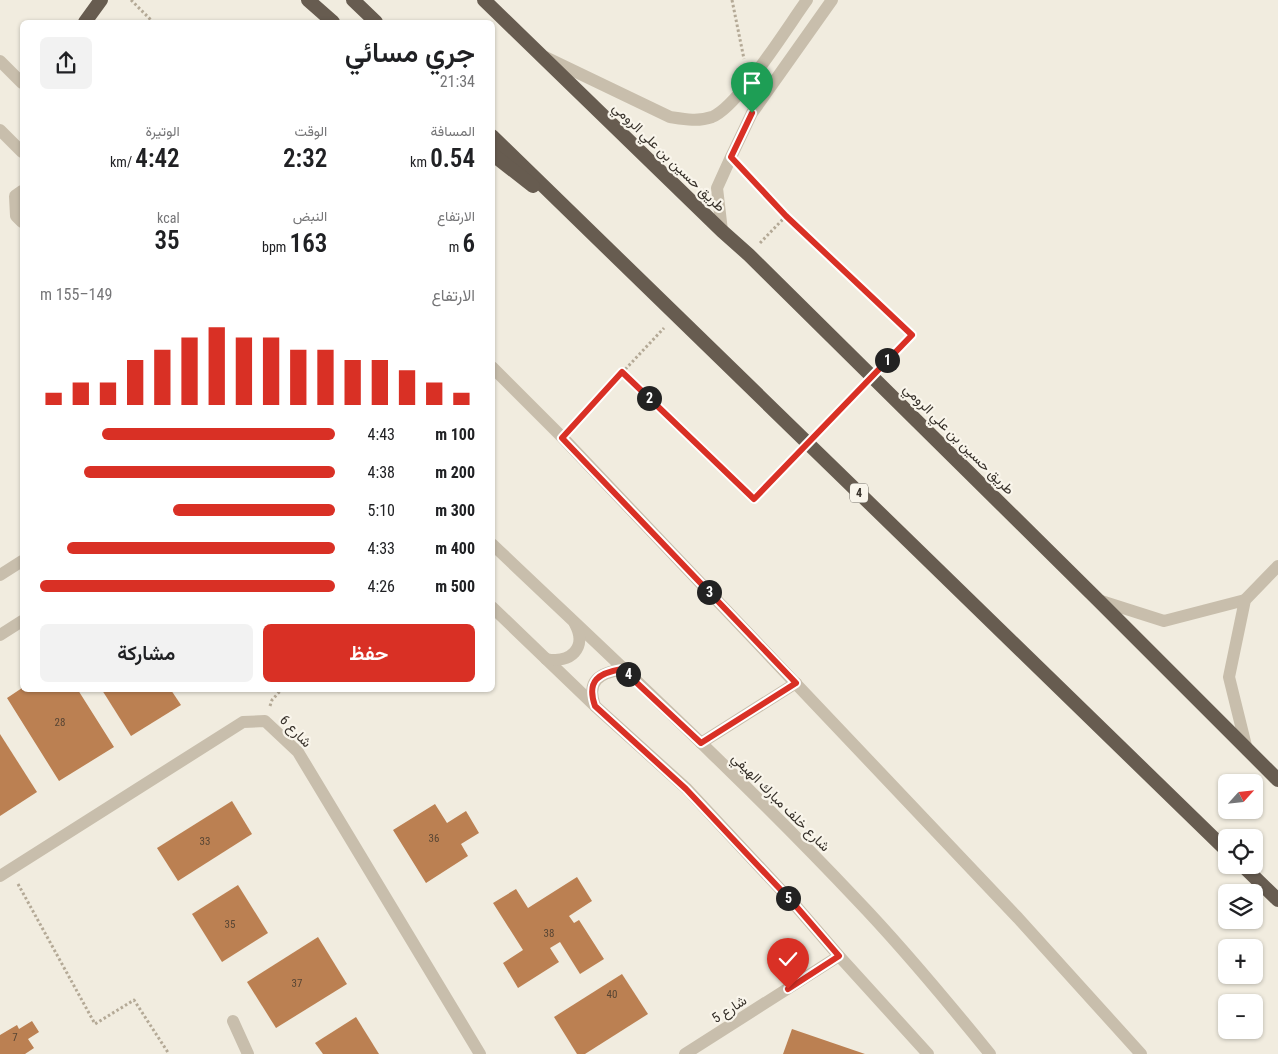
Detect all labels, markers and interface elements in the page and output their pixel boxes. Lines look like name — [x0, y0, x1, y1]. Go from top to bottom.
text: جري مسائي — [345, 36, 475, 69]
button: share — [40, 37, 92, 89]
pin — [731, 62, 773, 113]
icon: arrive — [738, 69, 766, 97]
text: 21:34 — [440, 72, 475, 91]
street label: طريق حسين بن علي الرومي — [607, 99, 729, 218]
text: الوتيرة — [145, 123, 180, 139]
text: الوقت — [294, 123, 327, 139]
text: المسافة — [431, 123, 475, 139]
text: 4:42 — [135, 144, 180, 173]
text: 2:32 — [283, 144, 327, 173]
text: 0.54 — [430, 144, 475, 173]
text: /km — [110, 154, 135, 170]
text: km — [410, 154, 430, 170]
text: النبض — [293, 208, 327, 224]
text: الارتفاع — [437, 208, 475, 224]
text: kcal — [157, 210, 180, 226]
text: 35 — [155, 226, 180, 255]
text: 163 — [290, 229, 327, 258]
text: 6 — [462, 229, 475, 258]
text: bpm — [262, 239, 290, 255]
text: m — [449, 239, 462, 255]
text: 149–155 m — [40, 285, 112, 304]
text: الارتفاع — [432, 286, 475, 305]
pin: 1 — [874, 348, 900, 372]
text: 1 — [884, 352, 891, 368]
street label: طريق حسين بن علي الرومي — [897, 380, 1018, 501]
pin: 2 — [636, 386, 662, 410]
text: 2 — [646, 390, 653, 406]
text: 4:43 — [368, 425, 395, 444]
text: 100 m — [435, 425, 475, 444]
text: 4:38 — [368, 463, 395, 482]
text: 200 m — [435, 463, 475, 482]
road number: 4 — [850, 483, 868, 502]
text: 5:10 — [368, 501, 395, 520]
text: 300 m — [435, 501, 475, 520]
text: 4:33 — [368, 539, 395, 558]
text: 400 m — [435, 539, 475, 558]
text: 4:26 — [368, 577, 395, 596]
text: 500 m — [435, 577, 475, 596]
pin: 3 — [696, 580, 722, 604]
text: 3 — [706, 584, 713, 600]
button: مشاركة — [40, 624, 253, 682]
button: حفظ — [263, 624, 475, 682]
pin: 4 — [616, 662, 640, 686]
text: 4 — [625, 666, 632, 682]
street label: شارع 6 — [275, 712, 315, 752]
house number: 28 — [55, 716, 65, 729]
street label: شارع خلف مبارك الهيفي — [726, 750, 833, 857]
north arrow — [1218, 774, 1262, 819]
map controls — [1218, 774, 1263, 1039]
button: locate — [1218, 829, 1263, 874]
house number: 36 — [429, 832, 439, 845]
house number: 33 — [200, 835, 210, 848]
button: layers — [1218, 884, 1263, 929]
pin: 5 — [776, 886, 800, 910]
text: 5 — [785, 890, 792, 906]
house number: 35 — [225, 918, 235, 931]
house number: 38 — [544, 927, 554, 940]
pin — [767, 938, 809, 989]
button: + — [1218, 939, 1263, 984]
icon: check — [774, 945, 802, 973]
house number: 37 — [292, 977, 302, 990]
house number: 40 — [607, 988, 617, 1001]
street label: شارع 5 — [709, 992, 751, 1029]
button: − — [1218, 994, 1263, 1039]
house number: 7 — [12, 1031, 18, 1044]

